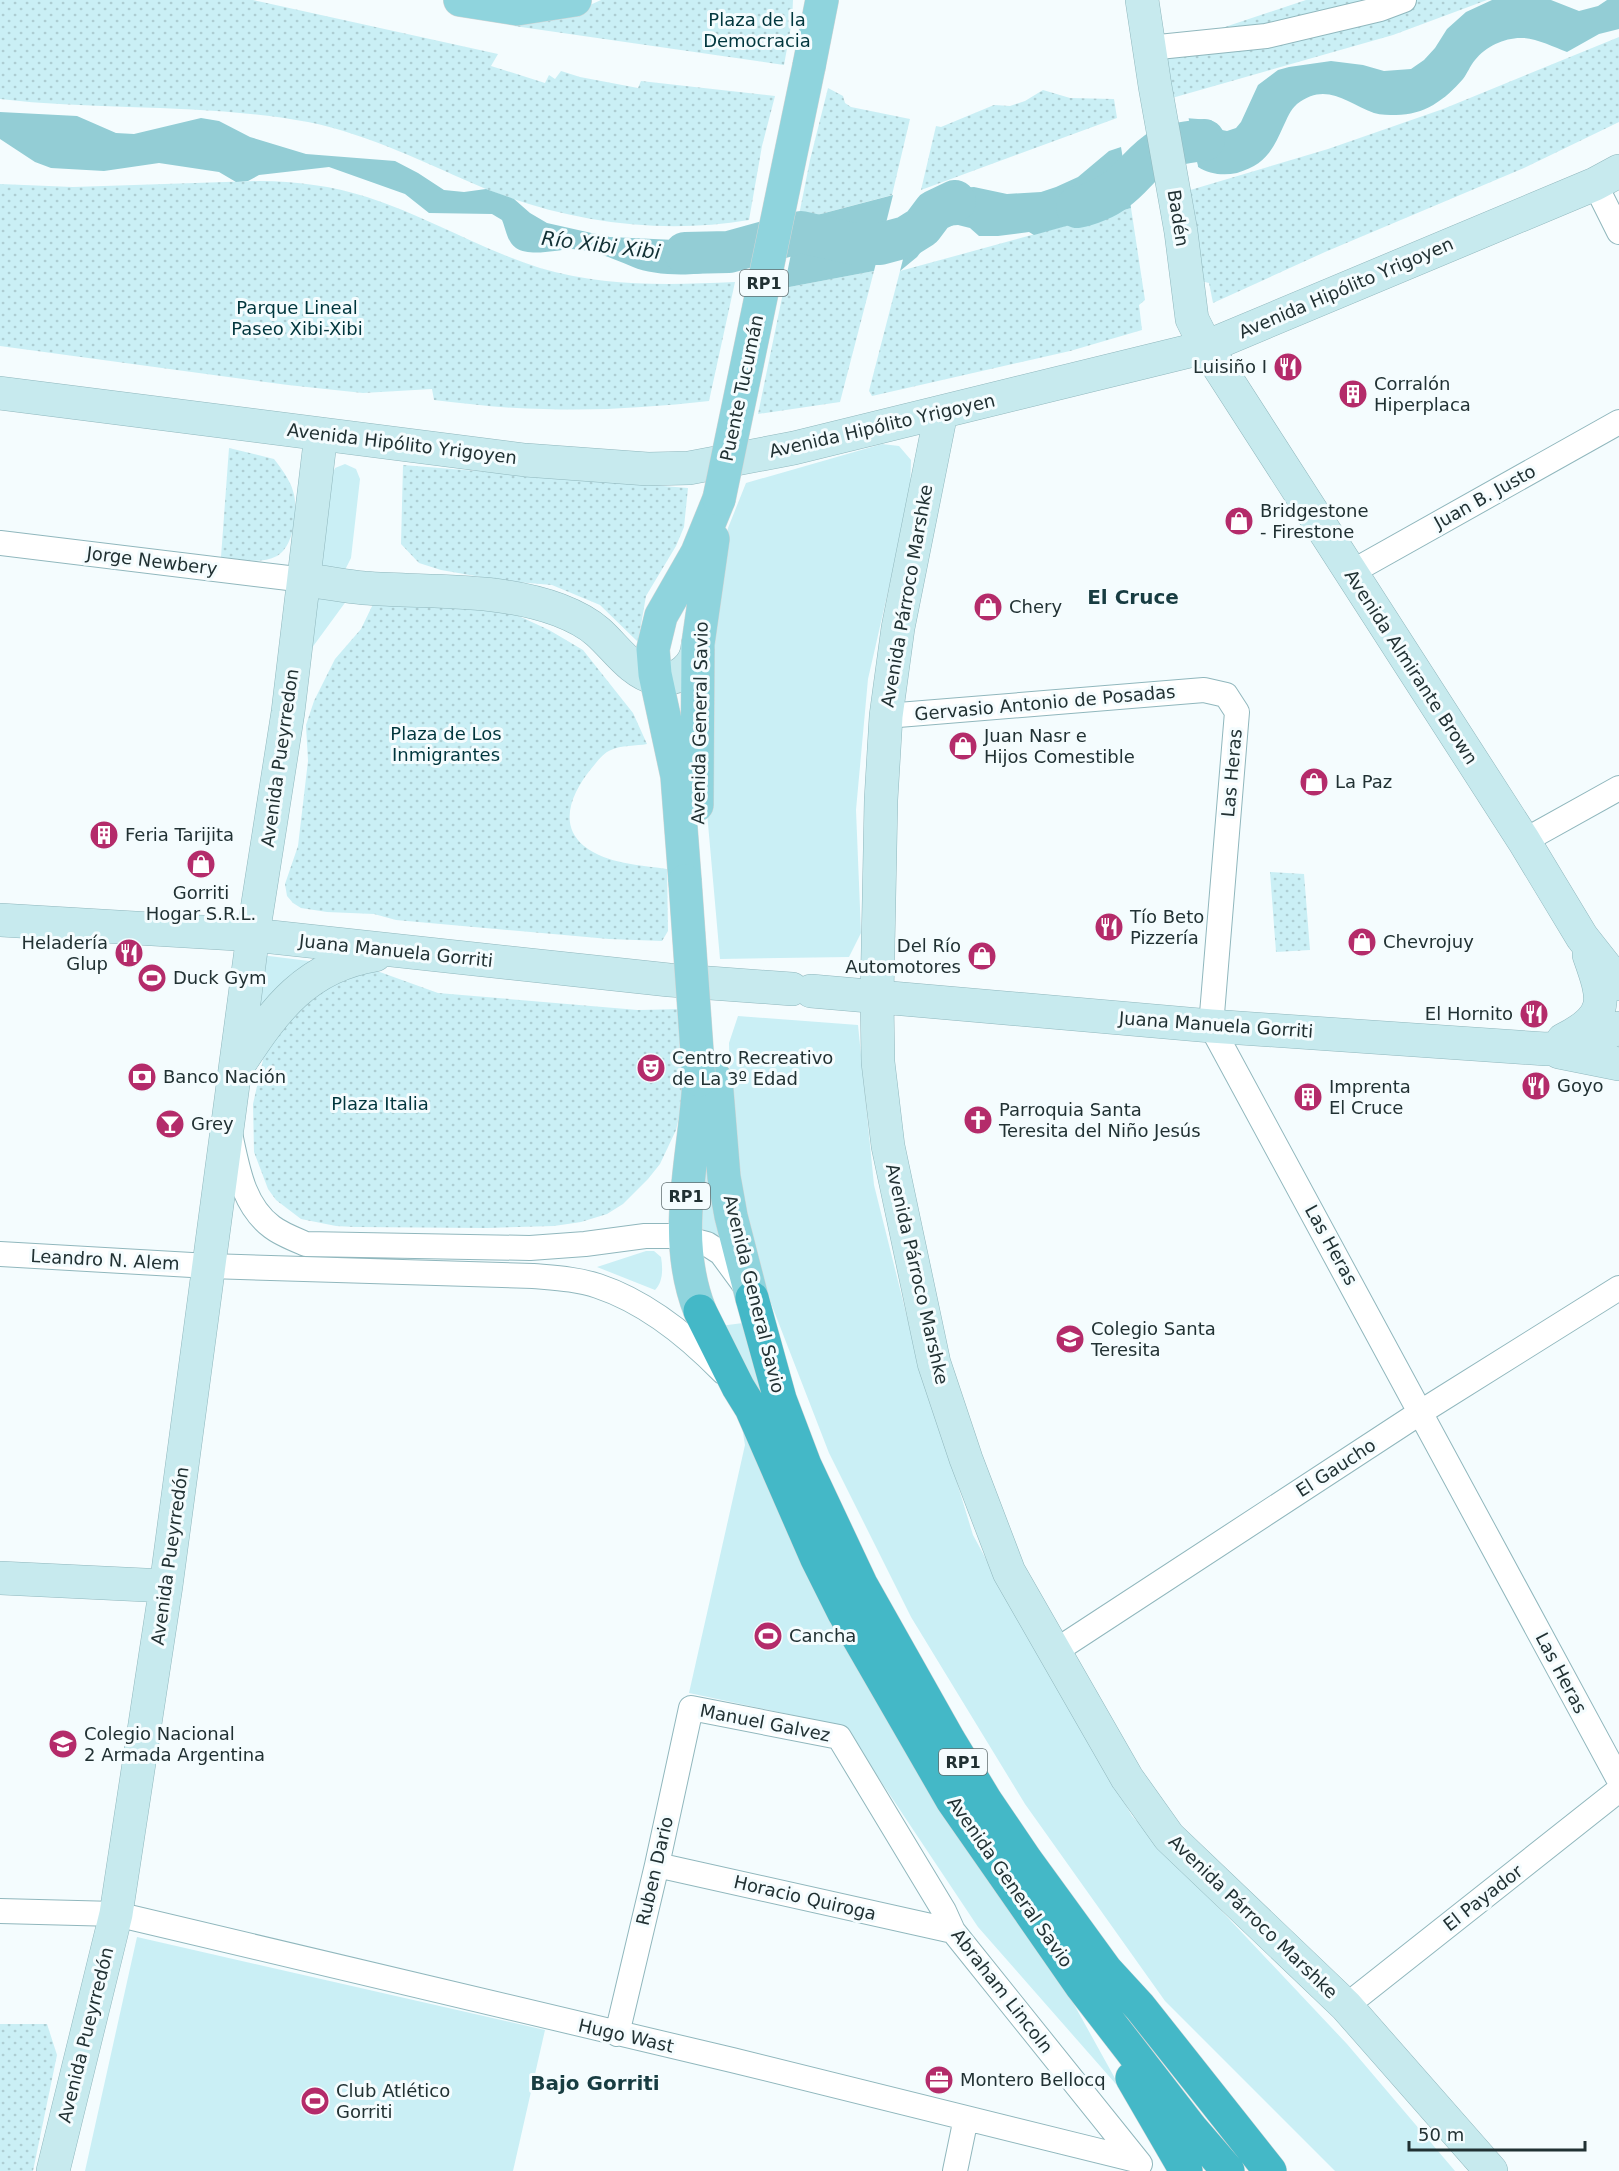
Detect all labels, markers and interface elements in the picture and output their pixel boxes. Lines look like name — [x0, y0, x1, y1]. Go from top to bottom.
park label: Plaza de la Democracia — [703, 9, 811, 51]
street label: Badén — [1164, 188, 1193, 248]
water label: Río Xibi Xibi — [540, 226, 662, 264]
street label: Avenida Hipólito Yrigoyen — [1235, 233, 1456, 342]
road number: RP1 — [740, 270, 788, 296]
park label: Parque Lineal Paseo Xibi-Xibi — [231, 297, 363, 339]
street label: Puente Tucumán — [716, 313, 767, 463]
restaurant icon: Luisiño I — [1272, 351, 1304, 383]
place label: Luisiño I — [1193, 356, 1267, 377]
place label: Corralón Hiperplaca — [1374, 373, 1471, 415]
building icon: Corralón Hiperplaca — [1337, 378, 1369, 410]
street label: Avenida Hipólito Yrigoyen — [767, 389, 997, 462]
street label: Avenida Hipólito Yrigoyen — [286, 419, 518, 468]
street label: Juan B. Justo — [1429, 460, 1539, 534]
street label: Avenida Párroco Marshke — [877, 483, 936, 709]
place label: Bridgestone - Firestone — [1260, 500, 1369, 542]
shop icon: Bridgestone - Firestone — [1223, 505, 1255, 537]
street label: Jorge Newbery — [85, 542, 219, 579]
street label: Avenida Almirante Brown — [1341, 566, 1482, 768]
district label: El Cruce — [1087, 585, 1179, 609]
shop icon: Chery — [972, 591, 1004, 623]
place label: Chery — [1009, 596, 1062, 617]
street label: Avenida General Savio — [687, 621, 712, 825]
street label: Avenida Pueyrredon — [257, 667, 302, 849]
street label: Gervasio Antonio de Posadas — [914, 681, 1176, 724]
park label: Plaza de Los Inmigrantes — [390, 723, 502, 765]
place label: Juan Nasr e Hijos Comestible — [983, 725, 1135, 767]
street label: Las Heras — [1217, 728, 1246, 818]
shop icon: Juan Nasr e Hijos Comestible — [947, 730, 979, 762]
shop icon: La Paz — [1298, 766, 1330, 798]
place label: La Paz — [1335, 771, 1392, 792]
building icon: Feria Tarijita — [88, 819, 120, 851]
place label: Feria Tarijita — [125, 824, 234, 845]
shop icon: Gorriti Hogar S.R.L. — [185, 848, 217, 880]
place label: Gorriti Hogar S.R.L. — [146, 882, 256, 924]
place label: Tío Beto Pizzería — [1129, 906, 1204, 948]
restaurant icon: Tío Beto Pizzería — [1093, 911, 1125, 943]
shop icon: Chevrojuy — [1346, 926, 1378, 958]
street label: Juana Manuela Gorriti — [297, 930, 494, 971]
place label: Chevrojuy — [1383, 931, 1474, 952]
place label: Heladería Glup — [21, 932, 108, 974]
place label: Del Río Automotores — [845, 935, 961, 977]
restaurant icon: Heladería Glup — [113, 937, 145, 969]
shop icon: Del Río Automotores — [966, 940, 998, 972]
sports icon: Duck Gym — [136, 962, 168, 994]
place label: Duck Gym — [173, 967, 266, 988]
restaurant icon: El Hornito — [1518, 998, 1550, 1030]
place label: El Hornito — [1425, 1003, 1513, 1024]
street label: Juana Manuela Gorriti — [1117, 1007, 1314, 1042]
place label: Centro Recreativo de La 3º Edad — [672, 1047, 833, 1089]
theatre icon: Centro Recreativo de La 3º Edad — [635, 1052, 667, 1084]
bank icon: Banco Nación — [126, 1061, 158, 1093]
place label: Banco Nación — [163, 1066, 286, 1087]
restaurant icon: Goyo — [1520, 1070, 1552, 1102]
place label: Goyo — [1557, 1075, 1604, 1096]
place label: Imprenta El Cruce — [1329, 1076, 1411, 1118]
building icon: Imprenta El Cruce — [1292, 1081, 1324, 1113]
park label: Plaza Italia — [331, 1093, 429, 1114]
place label: Parroquia Santa Teresita del Niño Jesús — [998, 1099, 1201, 1141]
church icon: Parroquia Santa Teresita del Niño Jesús — [962, 1104, 994, 1136]
bar icon: Grey — [154, 1108, 186, 1140]
place label: Grey — [191, 1113, 234, 1134]
street label: Avenida Párroco Marshke — [882, 1161, 953, 1386]
road number: RP1 — [662, 1183, 710, 1209]
street label: Avenida General Savio — [720, 1193, 789, 1395]
street label: Las Heras — [1301, 1201, 1362, 1289]
street label: Leandro N. Alem — [30, 1245, 180, 1274]
place label: Colegio Santa Teresita — [1090, 1318, 1216, 1360]
school or university icon: Colegio Santa Teresita — [1054, 1323, 1086, 1355]
street label: El Gaucho — [1292, 1434, 1380, 1501]
street label: Avenida Pueyrredón — [147, 1465, 192, 1647]
sports icon: Cancha — [752, 1620, 784, 1652]
place label: Cancha — [789, 1625, 856, 1646]
street label: Las Heras — [1531, 1629, 1592, 1717]
street label: Manuel Galvez — [698, 1700, 832, 1745]
place label: Colegio Nacional 2 Armada Argentina — [84, 1723, 265, 1765]
school or university icon: Colegio Nacional 2 Armada Argentina — [47, 1728, 79, 1760]
road number: RP1 — [939, 1749, 987, 1775]
street label: Avenida General Savio — [943, 1792, 1077, 1971]
street label: Ruben Dario — [632, 1814, 677, 1927]
street label: Avenida Párroco Marshke — [1165, 1831, 1342, 2003]
street label: El Payador — [1439, 1860, 1527, 1935]
street label: Horacio Quiroga — [732, 1871, 878, 1924]
street label: Abraham Lincoln — [947, 1924, 1057, 2057]
street label: Avenida Pueyrredón — [54, 1945, 118, 2125]
street label: Hugo Wast — [576, 2014, 676, 2057]
office icon: Montero Bellocq — [923, 2064, 955, 2096]
place label: Montero Bellocq — [960, 2069, 1106, 2090]
district label: Bajo Gorriti — [530, 2071, 660, 2095]
place label: Club Atlético Gorriti — [336, 2080, 450, 2122]
sports icon: Club Atlético Gorriti — [299, 2085, 331, 2117]
scale bar — [1409, 2114, 1584, 2152]
text: 50 m — [1418, 2124, 1464, 2145]

